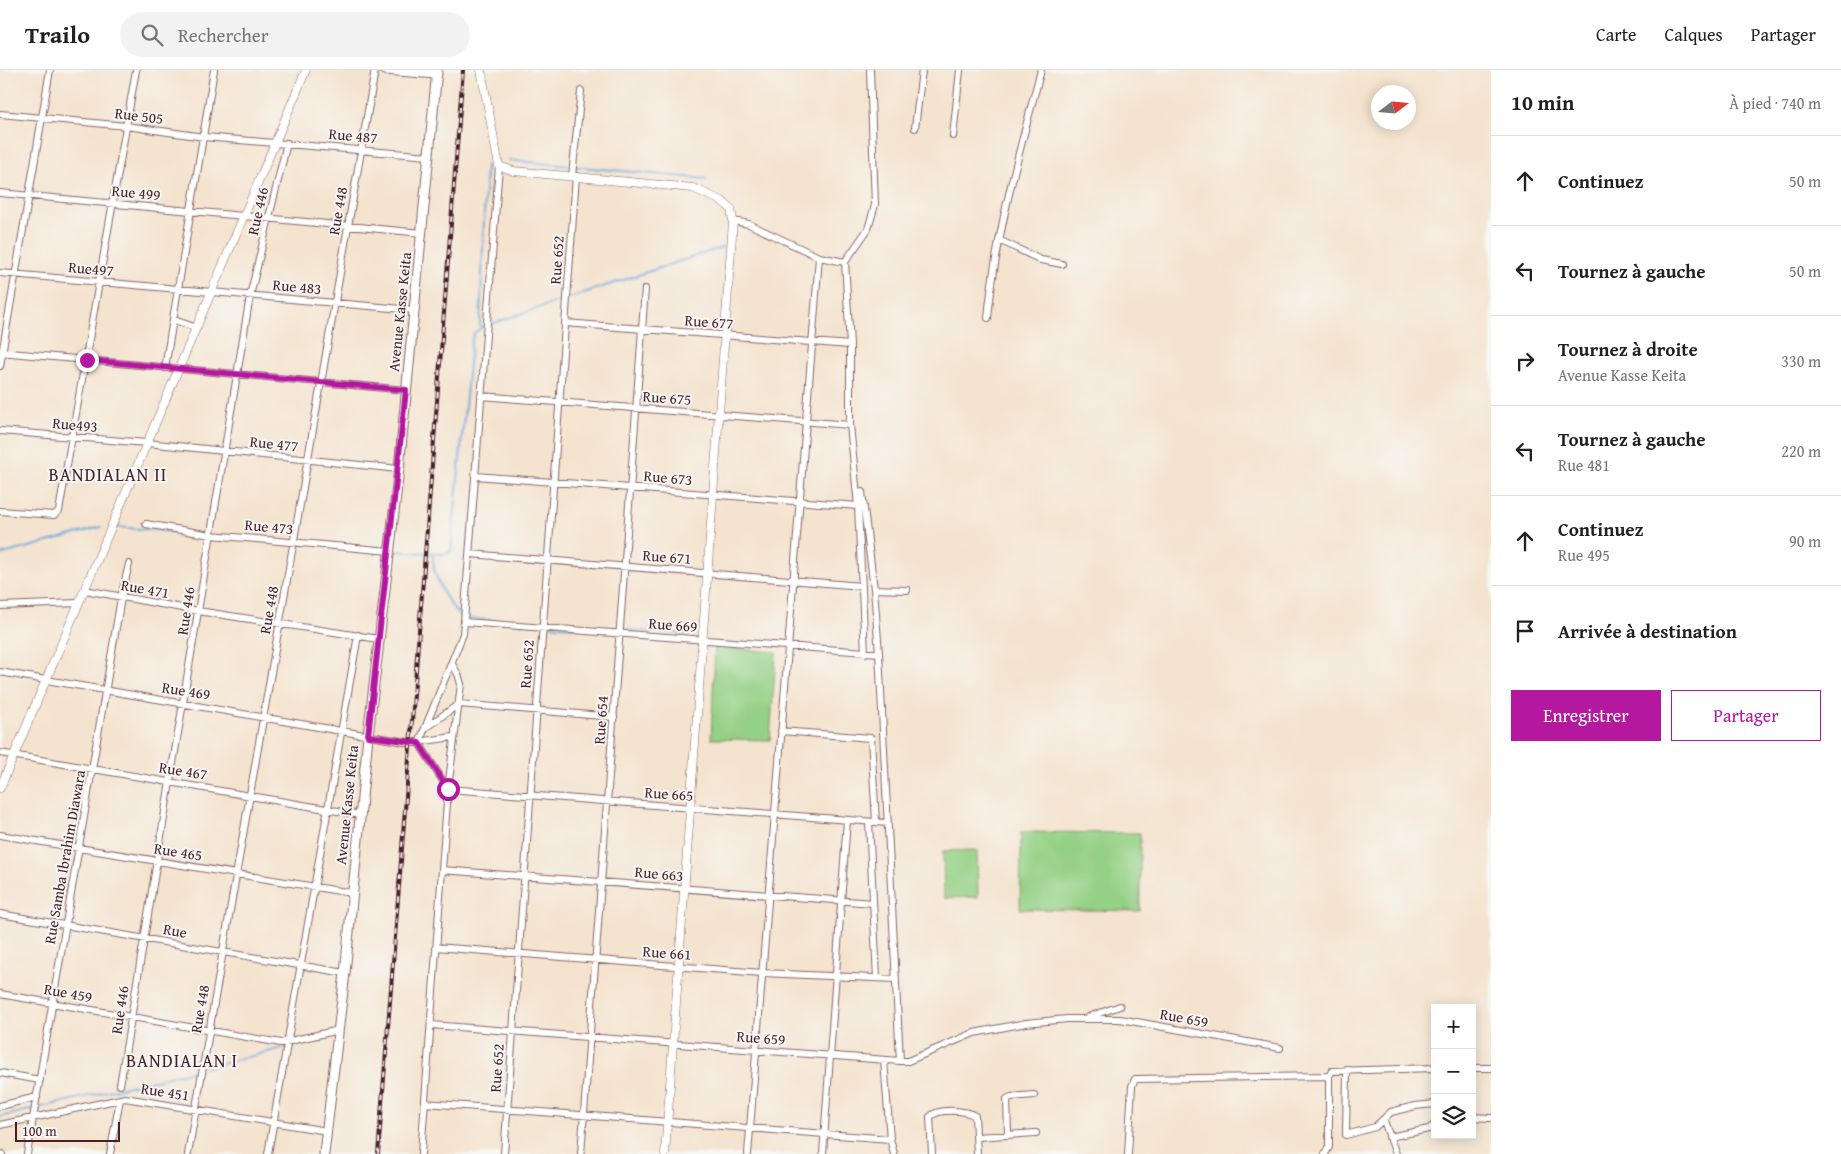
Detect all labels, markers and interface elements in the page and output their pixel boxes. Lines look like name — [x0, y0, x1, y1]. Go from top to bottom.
search box — [120, 12, 470, 57]
text: Trailo — [25, 17, 90, 52]
icon: search — [138, 21, 166, 49]
text: Rechercher — [178, 21, 269, 49]
text: Carte — [1596, 21, 1637, 48]
text: Calques — [1665, 21, 1723, 48]
text: Partager — [1751, 21, 1816, 48]
north arrow — [1371, 85, 1416, 130]
text: 10 min — [1511, 87, 1574, 118]
text: À pied · 740 m — [1729, 91, 1821, 115]
street label: Rue 505 — [114, 102, 165, 129]
street label: Rue 487 — [328, 123, 378, 148]
icon: ahead — [1511, 167, 1539, 195]
text: Continuez — [1558, 167, 1644, 195]
text: 50 m — [1789, 169, 1821, 193]
street label: Rue 499 — [111, 180, 161, 205]
street label: Rue 446 — [242, 185, 273, 237]
street label: Rue 448 — [323, 185, 352, 237]
street label: Rue 652 — [544, 235, 569, 285]
street label: Avenue Kasse Keita — [383, 251, 416, 373]
street label: Rue497 — [67, 256, 115, 281]
icon: left — [1511, 257, 1539, 285]
text: Tournez à gauche — [1558, 257, 1706, 285]
text: 50 m — [1789, 259, 1821, 283]
street label: Rue 483 — [272, 274, 322, 299]
street label: Rue 677 — [684, 309, 734, 334]
text: Tournez à droite — [1558, 335, 1698, 363]
icon: right — [1511, 347, 1539, 375]
route end — [76, 349, 99, 372]
text: 330 m — [1781, 349, 1821, 373]
text: Avenue Kasse Keita — [1558, 363, 1686, 387]
street label: Rue 675 — [642, 385, 692, 410]
street label: Rue493 — [51, 412, 99, 437]
text: Tournez à gauche — [1558, 425, 1706, 453]
street label: Rue 477 — [249, 431, 299, 456]
icon: left — [1511, 437, 1539, 465]
text: 220 m — [1781, 439, 1821, 463]
text: Rue 481 — [1558, 453, 1610, 477]
district label: BANDIALAN II — [49, 461, 167, 488]
street label: Rue 673 — [643, 465, 693, 490]
street label: Rue 473 — [244, 514, 294, 539]
text: Continuez — [1558, 515, 1644, 543]
icon: ahead — [1511, 527, 1539, 555]
text: 90 m — [1789, 529, 1821, 553]
text: Rue 495 — [1558, 543, 1610, 567]
street label: Rue 671 — [642, 544, 692, 569]
street label: Rue 471 — [119, 574, 171, 603]
street label: Rue 448 — [254, 584, 283, 636]
street label: Rue 446 — [171, 585, 200, 637]
street label: Rue 669 — [648, 612, 698, 637]
icon: arrive — [1511, 617, 1539, 645]
text: Arrivée à destination — [1558, 617, 1737, 645]
street label: Rue 652 — [514, 639, 539, 689]
street label: Rue 469 — [160, 676, 212, 705]
button: Enregistrer — [1511, 690, 1661, 741]
button: Partager — [1671, 690, 1821, 741]
street label: Rue 654 — [588, 695, 613, 745]
street label: Avenue Kasse Keita — [330, 744, 363, 866]
street label: Rue 467 — [157, 756, 209, 785]
street label: Rue Samba Ibrahim Diawara — [39, 768, 90, 946]
route start — [437, 778, 460, 801]
street label: Rue 665 — [644, 781, 694, 806]
street label: Rue 465 — [152, 837, 204, 866]
street label: Rue 663 — [634, 861, 684, 886]
street label: Rue — [162, 918, 189, 943]
street label: Rue 661 — [642, 940, 692, 965]
street label: Rue 459 — [42, 978, 94, 1007]
street label: Rue 448 — [185, 983, 214, 1035]
street label: Rue 446 — [105, 984, 134, 1036]
street label: Rue 659 — [1158, 1003, 1210, 1032]
map controls — [1431, 1004, 1476, 1139]
button: + — [1431, 1004, 1476, 1049]
street label: Rue 659 — [736, 1025, 786, 1050]
street label: Rue 652 — [484, 1043, 509, 1093]
district label: BANDIALAN I — [126, 1047, 238, 1074]
button: − — [1431, 1049, 1476, 1094]
street label: Rue 451 — [139, 1077, 191, 1106]
button: layers — [1431, 1094, 1476, 1139]
scale bar — [15, 1119, 120, 1142]
text: 100 m — [22, 1121, 57, 1141]

